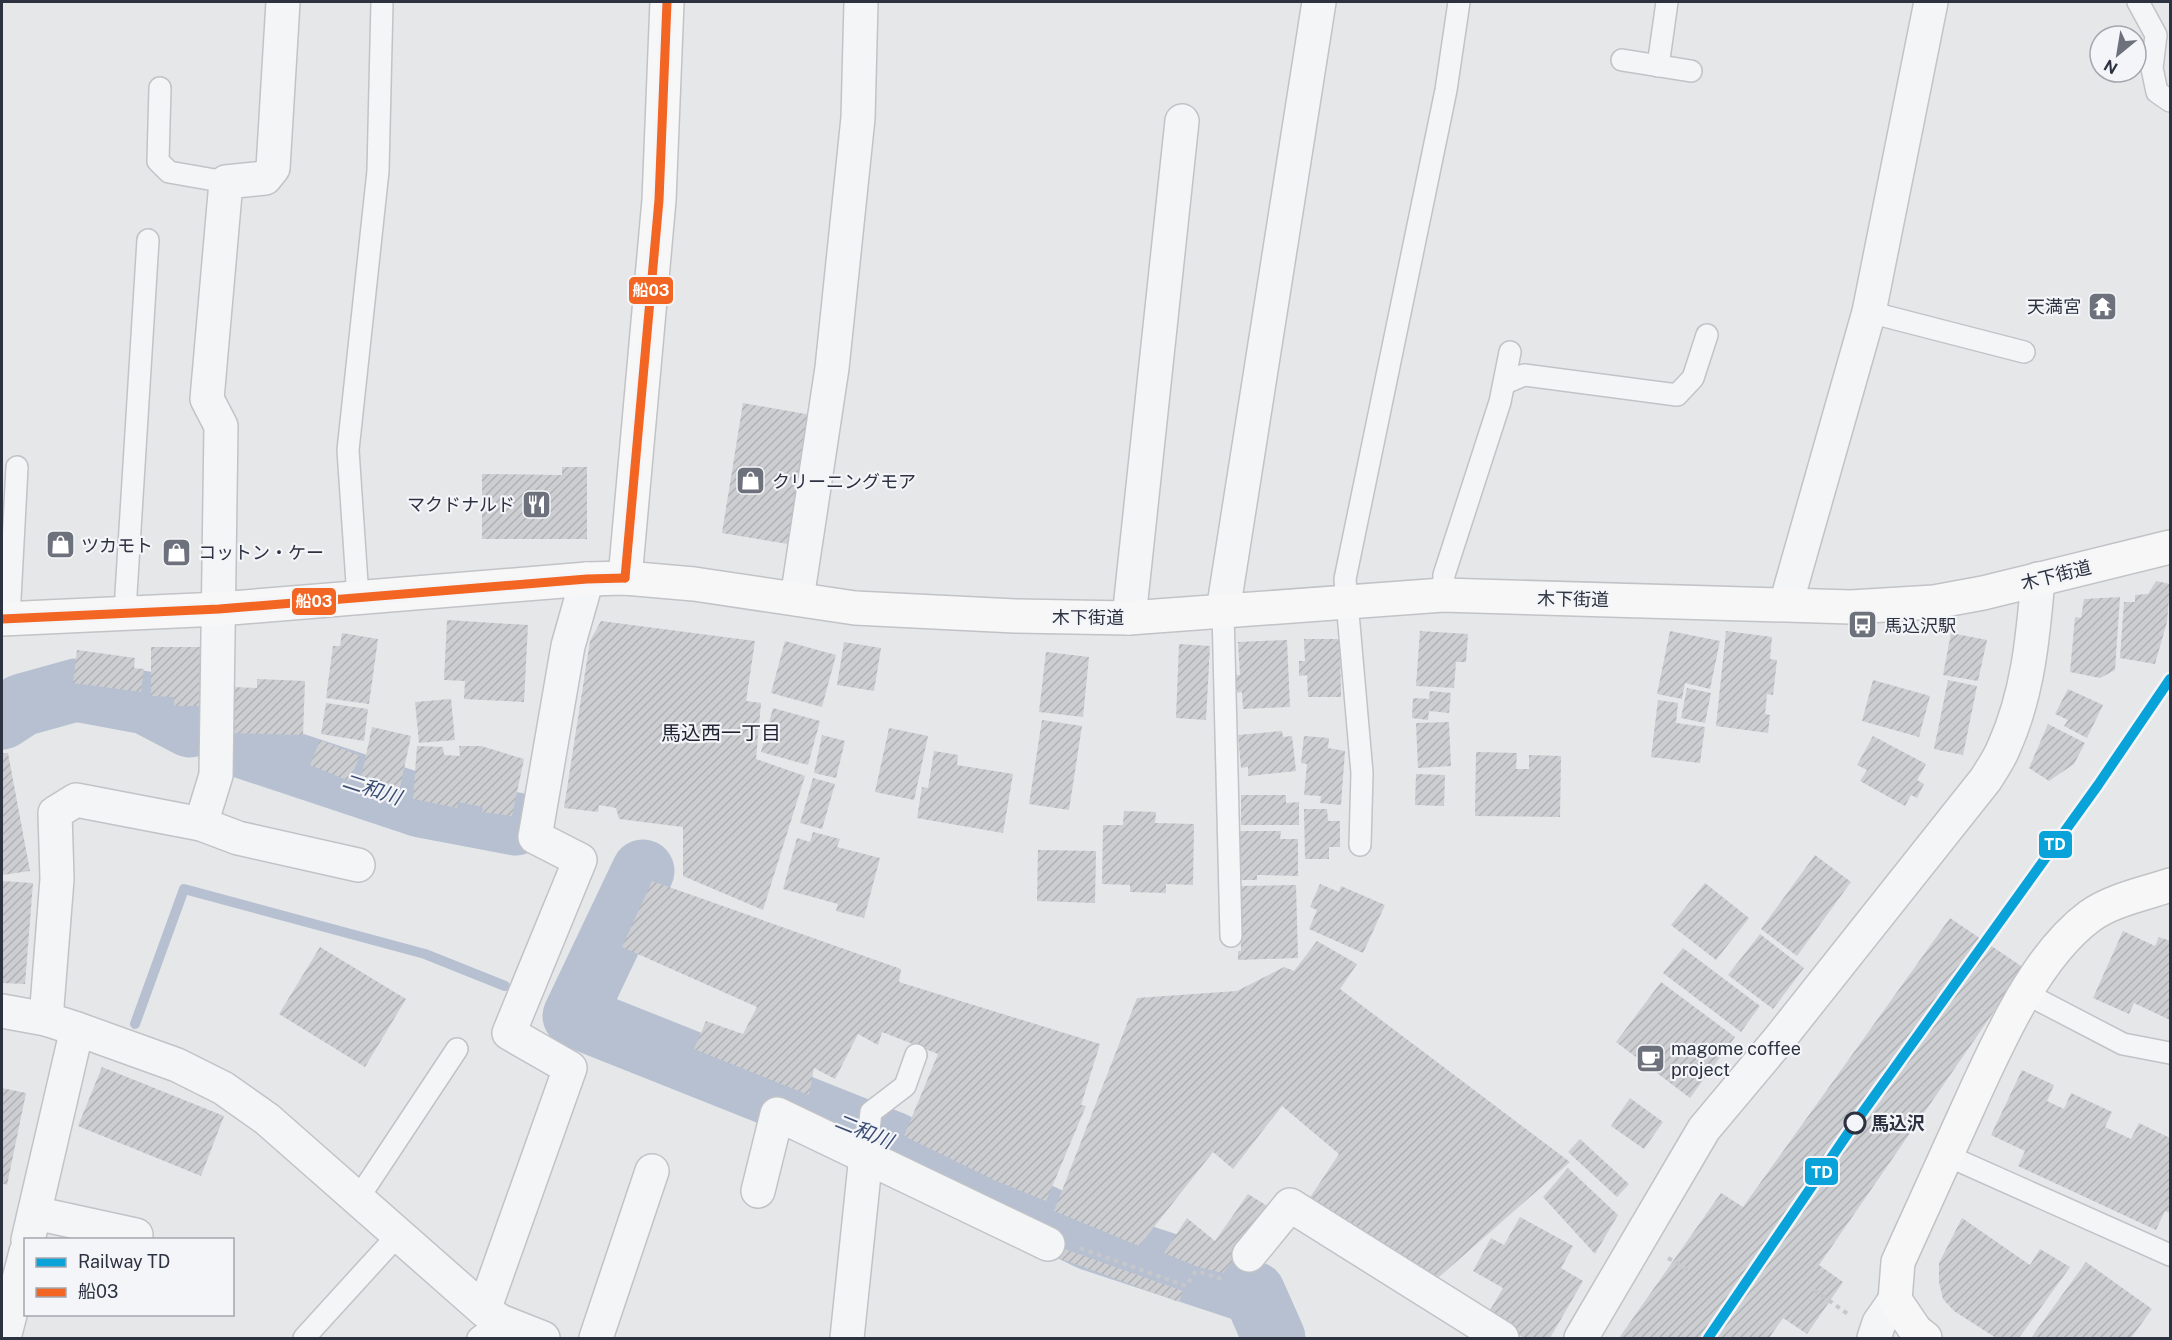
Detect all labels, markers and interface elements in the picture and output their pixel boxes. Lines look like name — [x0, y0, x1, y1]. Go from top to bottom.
north arrow — [2088, 24, 2148, 84]
text: N — [2101, 55, 2121, 78]
line badge: 船03 — [628, 276, 674, 305]
text: 船03 — [633, 281, 669, 300]
temple icon: 天満宮 — [2086, 290, 2118, 322]
place label: 天満宮 — [2027, 296, 2081, 317]
shop icon: クリーニングモア — [735, 465, 767, 497]
place label: クリーニングモア — [772, 471, 916, 492]
restaurant icon: マクドナルド — [520, 488, 552, 520]
place label: マクドナルド — [407, 494, 515, 515]
shop icon: ツカモト — [44, 529, 76, 561]
place label: ツカモト — [81, 535, 153, 556]
shop icon: コットン・ケー — [161, 536, 193, 568]
place label: コットン・ケー — [198, 542, 324, 563]
street label: 木下街道 — [2019, 556, 2093, 594]
line badge: 船03 — [291, 587, 337, 616]
street label: 木下街道 — [1537, 588, 1609, 610]
text: 船03 — [296, 592, 332, 611]
street label: 木下街道 — [1052, 607, 1124, 628]
bus stop icon: 馬込沢駅 — [1847, 609, 1879, 641]
place label: 馬込沢駅 — [1884, 615, 1956, 636]
district label: 馬込西一丁目 — [661, 721, 781, 745]
water label: 二和川 — [340, 768, 406, 810]
line badge: TD — [2038, 830, 2073, 859]
text: TD — [2044, 835, 2066, 854]
place label: magome coffee project — [1671, 1038, 1801, 1080]
cafe icon: magome coffee project — [1634, 1042, 1666, 1074]
water label: 二和川 — [832, 1109, 898, 1154]
marker: 馬込沢 — [1844, 1112, 1866, 1134]
place label: 馬込沢 — [1871, 1113, 1925, 1134]
line badge: TD — [1804, 1157, 1839, 1186]
text: TD — [1811, 1163, 1833, 1182]
legend — [24, 1238, 234, 1316]
text: Railway TD — [78, 1251, 170, 1272]
text: 船03 — [78, 1281, 118, 1302]

